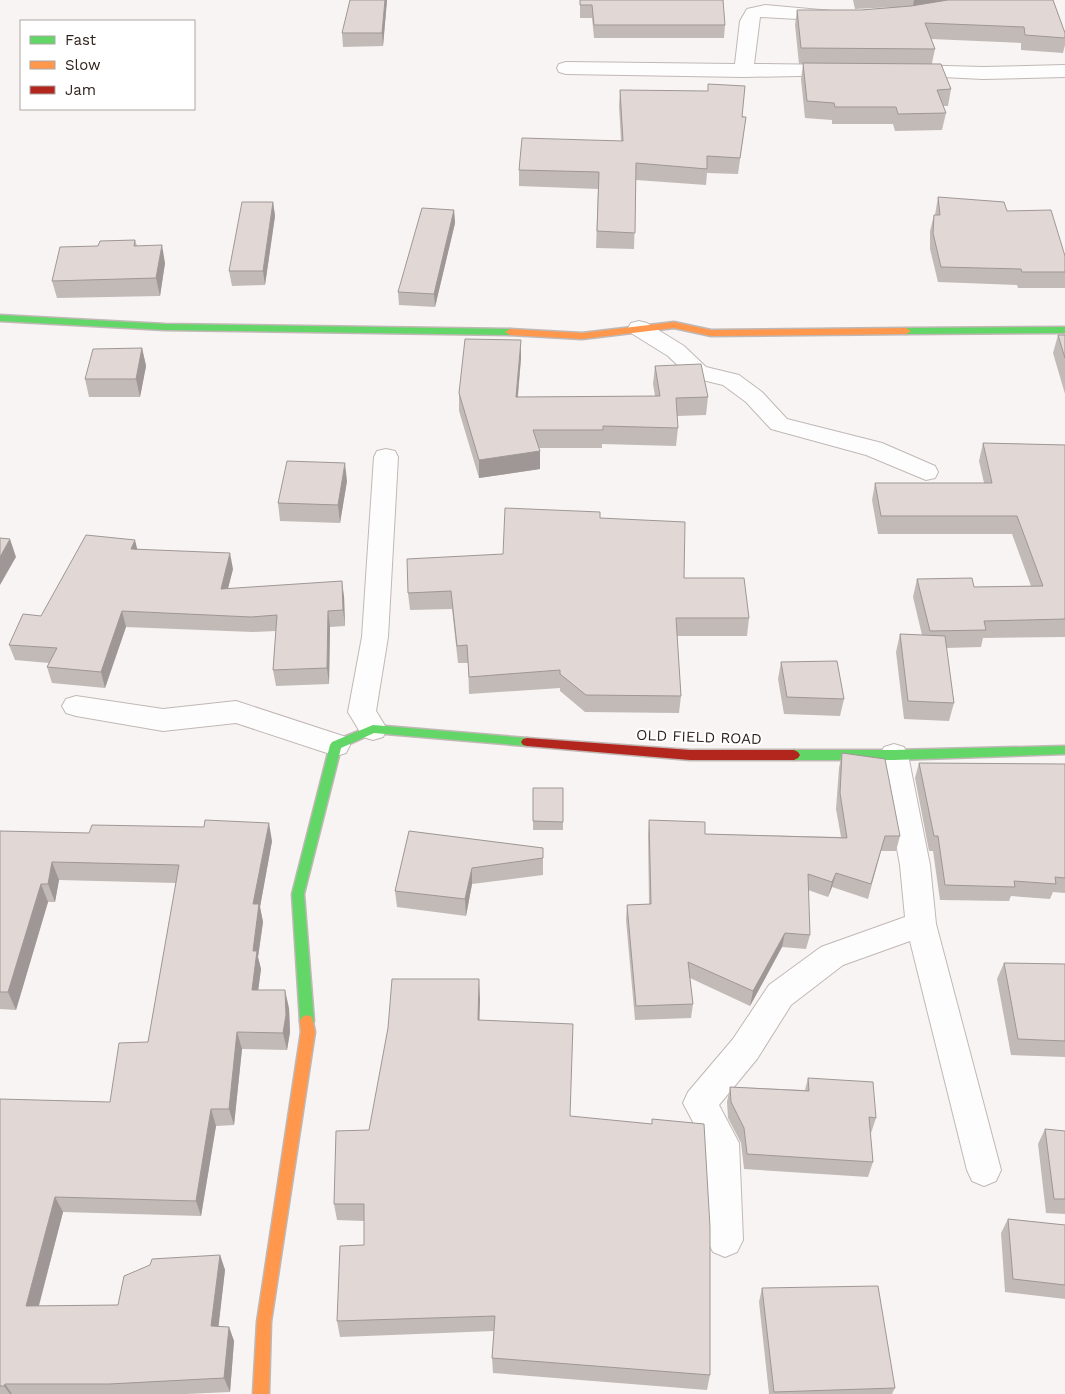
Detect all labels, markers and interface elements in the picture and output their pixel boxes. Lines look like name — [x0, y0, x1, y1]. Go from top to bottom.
legend — [20, 20, 195, 110]
text: Fast — [65, 31, 97, 49]
text: Slow — [65, 56, 101, 74]
text: Jam — [65, 81, 96, 99]
street label: OLD FIELD ROAD — [636, 726, 762, 748]

